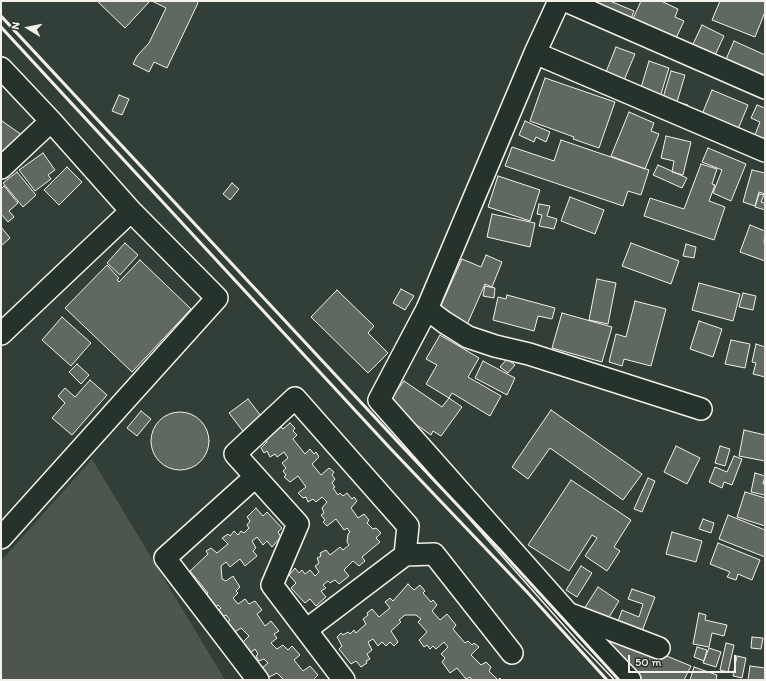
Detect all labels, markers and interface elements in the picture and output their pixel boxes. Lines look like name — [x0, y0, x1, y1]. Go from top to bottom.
north arrow — [8, 8, 48, 48]
text: N — [9, 21, 23, 31]
scale bar — [630, 647, 738, 673]
text: 50 m — [635, 655, 661, 669]

